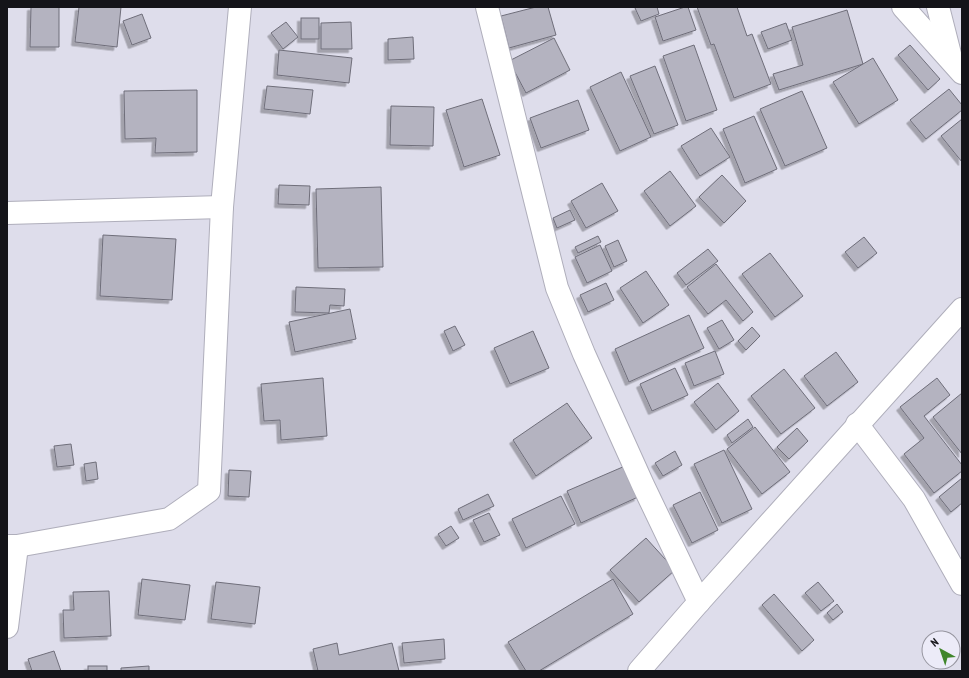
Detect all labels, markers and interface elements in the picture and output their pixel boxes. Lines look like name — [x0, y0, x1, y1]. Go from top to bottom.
north arrow — [921, 630, 961, 670]
text: N — [928, 635, 941, 650]

